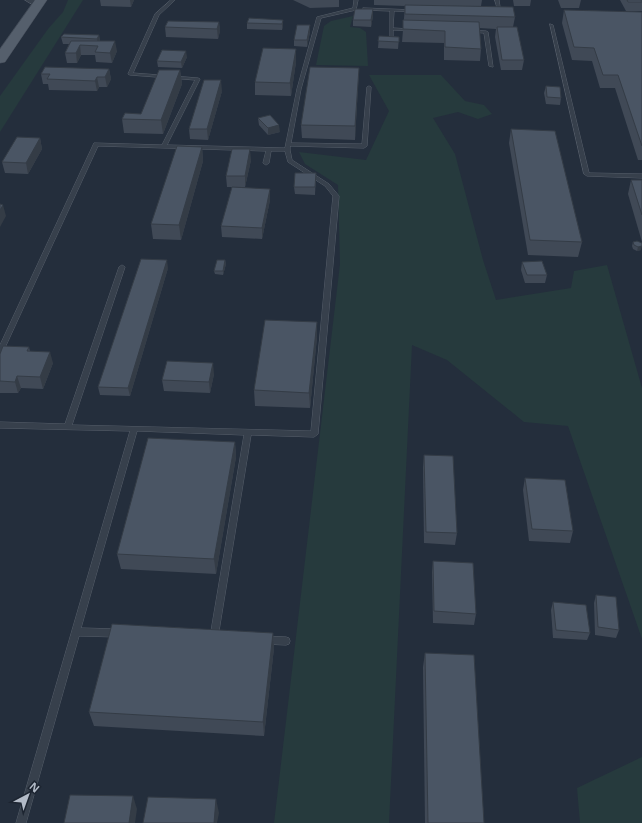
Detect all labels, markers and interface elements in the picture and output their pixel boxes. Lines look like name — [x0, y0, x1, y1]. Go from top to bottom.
north arrow — [8, 775, 48, 815]
text: N — [27, 778, 43, 796]

